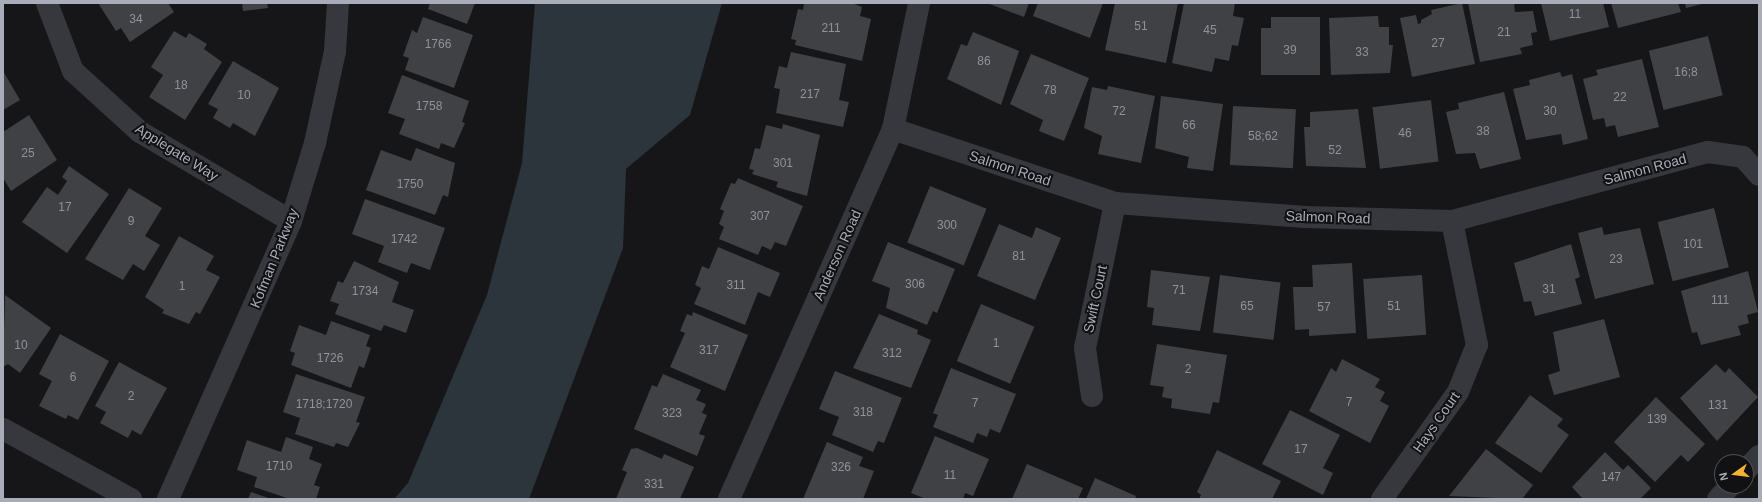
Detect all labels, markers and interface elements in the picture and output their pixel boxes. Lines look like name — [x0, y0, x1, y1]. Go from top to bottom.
house number: 11 — [1569, 8, 1581, 22]
house number: 34 — [129, 13, 143, 27]
house number: 51 — [1134, 20, 1148, 34]
house number: 211 — [821, 22, 841, 36]
house number: 45 — [1203, 24, 1217, 38]
house number: 21 — [1497, 26, 1511, 40]
house number: 27 — [1431, 37, 1445, 51]
house number: 1766 — [425, 38, 451, 52]
house number: 39 — [1283, 44, 1297, 58]
house number: 33 — [1355, 46, 1369, 60]
house number: 86 — [977, 55, 991, 69]
house number: 16;8 — [1674, 66, 1698, 80]
house number: 18 — [174, 79, 188, 93]
house number: 78 — [1043, 84, 1057, 98]
house number: 217 — [800, 88, 820, 102]
house number: 10 — [237, 89, 251, 103]
house number: 22 — [1613, 91, 1627, 105]
house number: 1758 — [416, 100, 442, 114]
house number: 72 — [1112, 105, 1126, 119]
house number: 30 — [1543, 105, 1557, 119]
house number: 66 — [1182, 119, 1196, 133]
street label: Applegate Way — [133, 120, 221, 184]
house number: 38 — [1476, 125, 1490, 139]
house number: 46 — [1398, 127, 1412, 141]
house number: 58;62 — [1248, 130, 1278, 144]
house number: 52 — [1328, 144, 1342, 158]
house number: 25 — [21, 147, 35, 161]
street label: Salmon Road — [967, 147, 1053, 189]
street label: Salmon Road — [1602, 150, 1688, 188]
house number: 301 — [773, 157, 793, 171]
house number: 1750 — [397, 178, 423, 192]
house number: 17 — [58, 201, 72, 215]
street label: Kofman Parkway — [246, 206, 302, 310]
street label: Anderson Road — [810, 207, 864, 303]
street label: Salmon Road — [1285, 207, 1371, 227]
house number: 307 — [750, 210, 770, 224]
house number: 9 — [128, 215, 134, 229]
house number: 300 — [937, 219, 957, 233]
house number: 1742 — [391, 233, 417, 247]
house number: 101 — [1683, 238, 1703, 252]
house number: 81 — [1012, 250, 1026, 264]
house number: 23 — [1609, 253, 1623, 267]
street label: Swift Court — [1080, 264, 1110, 334]
house number: 306 — [905, 278, 925, 292]
house number: 311 — [726, 279, 746, 293]
house number: 1 — [179, 280, 185, 294]
house number: 31 — [1542, 283, 1556, 297]
house number: 71 — [1172, 284, 1186, 298]
house number: 1734 — [352, 285, 378, 299]
house number: 111 — [1711, 294, 1729, 308]
house number: 65 — [1240, 300, 1254, 314]
house number: 51 — [1387, 300, 1401, 314]
house number: 57 — [1317, 301, 1331, 315]
house number: 1 — [993, 337, 999, 351]
house number: 10 — [14, 339, 28, 353]
house number: 317 — [699, 344, 719, 358]
house number: 312 — [882, 347, 902, 361]
house number: 1726 — [317, 352, 343, 366]
house number: 2 — [1185, 363, 1191, 377]
house number: 6 — [70, 371, 76, 385]
street label: Hays Court — [1409, 389, 1463, 455]
house number: 2 — [128, 390, 134, 404]
house number: 7 — [1346, 396, 1352, 410]
house number: 7 — [972, 397, 978, 411]
house number: 1718;1720 — [296, 398, 352, 412]
house number: 131 — [1708, 399, 1728, 413]
house number: 318 — [853, 406, 873, 420]
house number: 323 — [662, 407, 682, 421]
house number: 139 — [1647, 413, 1667, 427]
house number: 17 — [1294, 443, 1308, 457]
north arrow — [1714, 454, 1754, 494]
house number: 1710 — [266, 460, 292, 474]
house number: 326 — [831, 461, 851, 475]
house number: 11 — [944, 469, 956, 483]
house number: 147 — [1601, 471, 1621, 485]
text: N — [1717, 471, 1730, 482]
house number: 331 — [644, 478, 664, 492]

